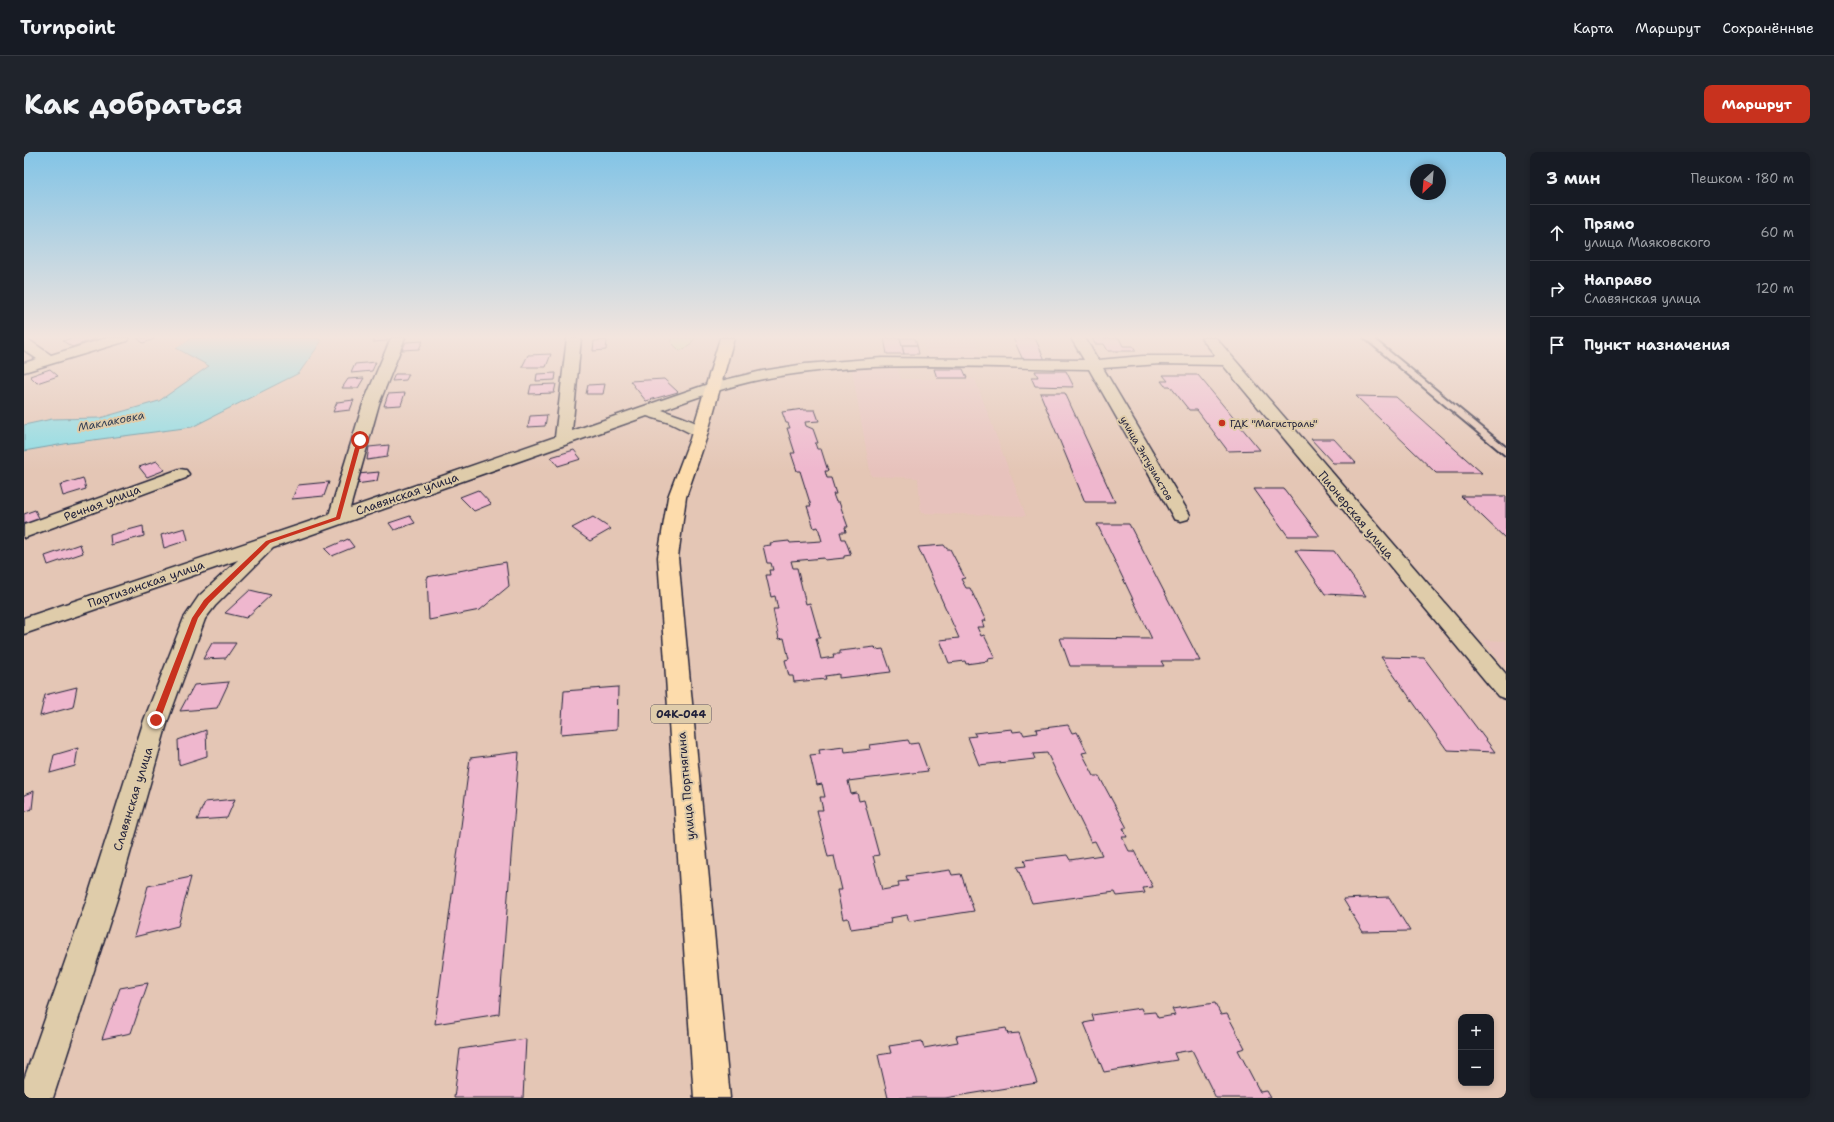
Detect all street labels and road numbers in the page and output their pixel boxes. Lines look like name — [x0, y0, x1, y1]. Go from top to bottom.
street label: улица Энтузиастов — [1117, 414, 1176, 503]
street label: Пионерская улица — [1315, 468, 1398, 563]
street label: Славянская улица — [353, 469, 461, 519]
street label: Речная улица — [61, 481, 143, 525]
street label: Партизанская улица — [86, 556, 207, 611]
road number: 04К-044 — [651, 705, 711, 723]
street label: улица Портнягина — [673, 731, 699, 841]
street label: Славянская улица — [110, 745, 157, 853]

